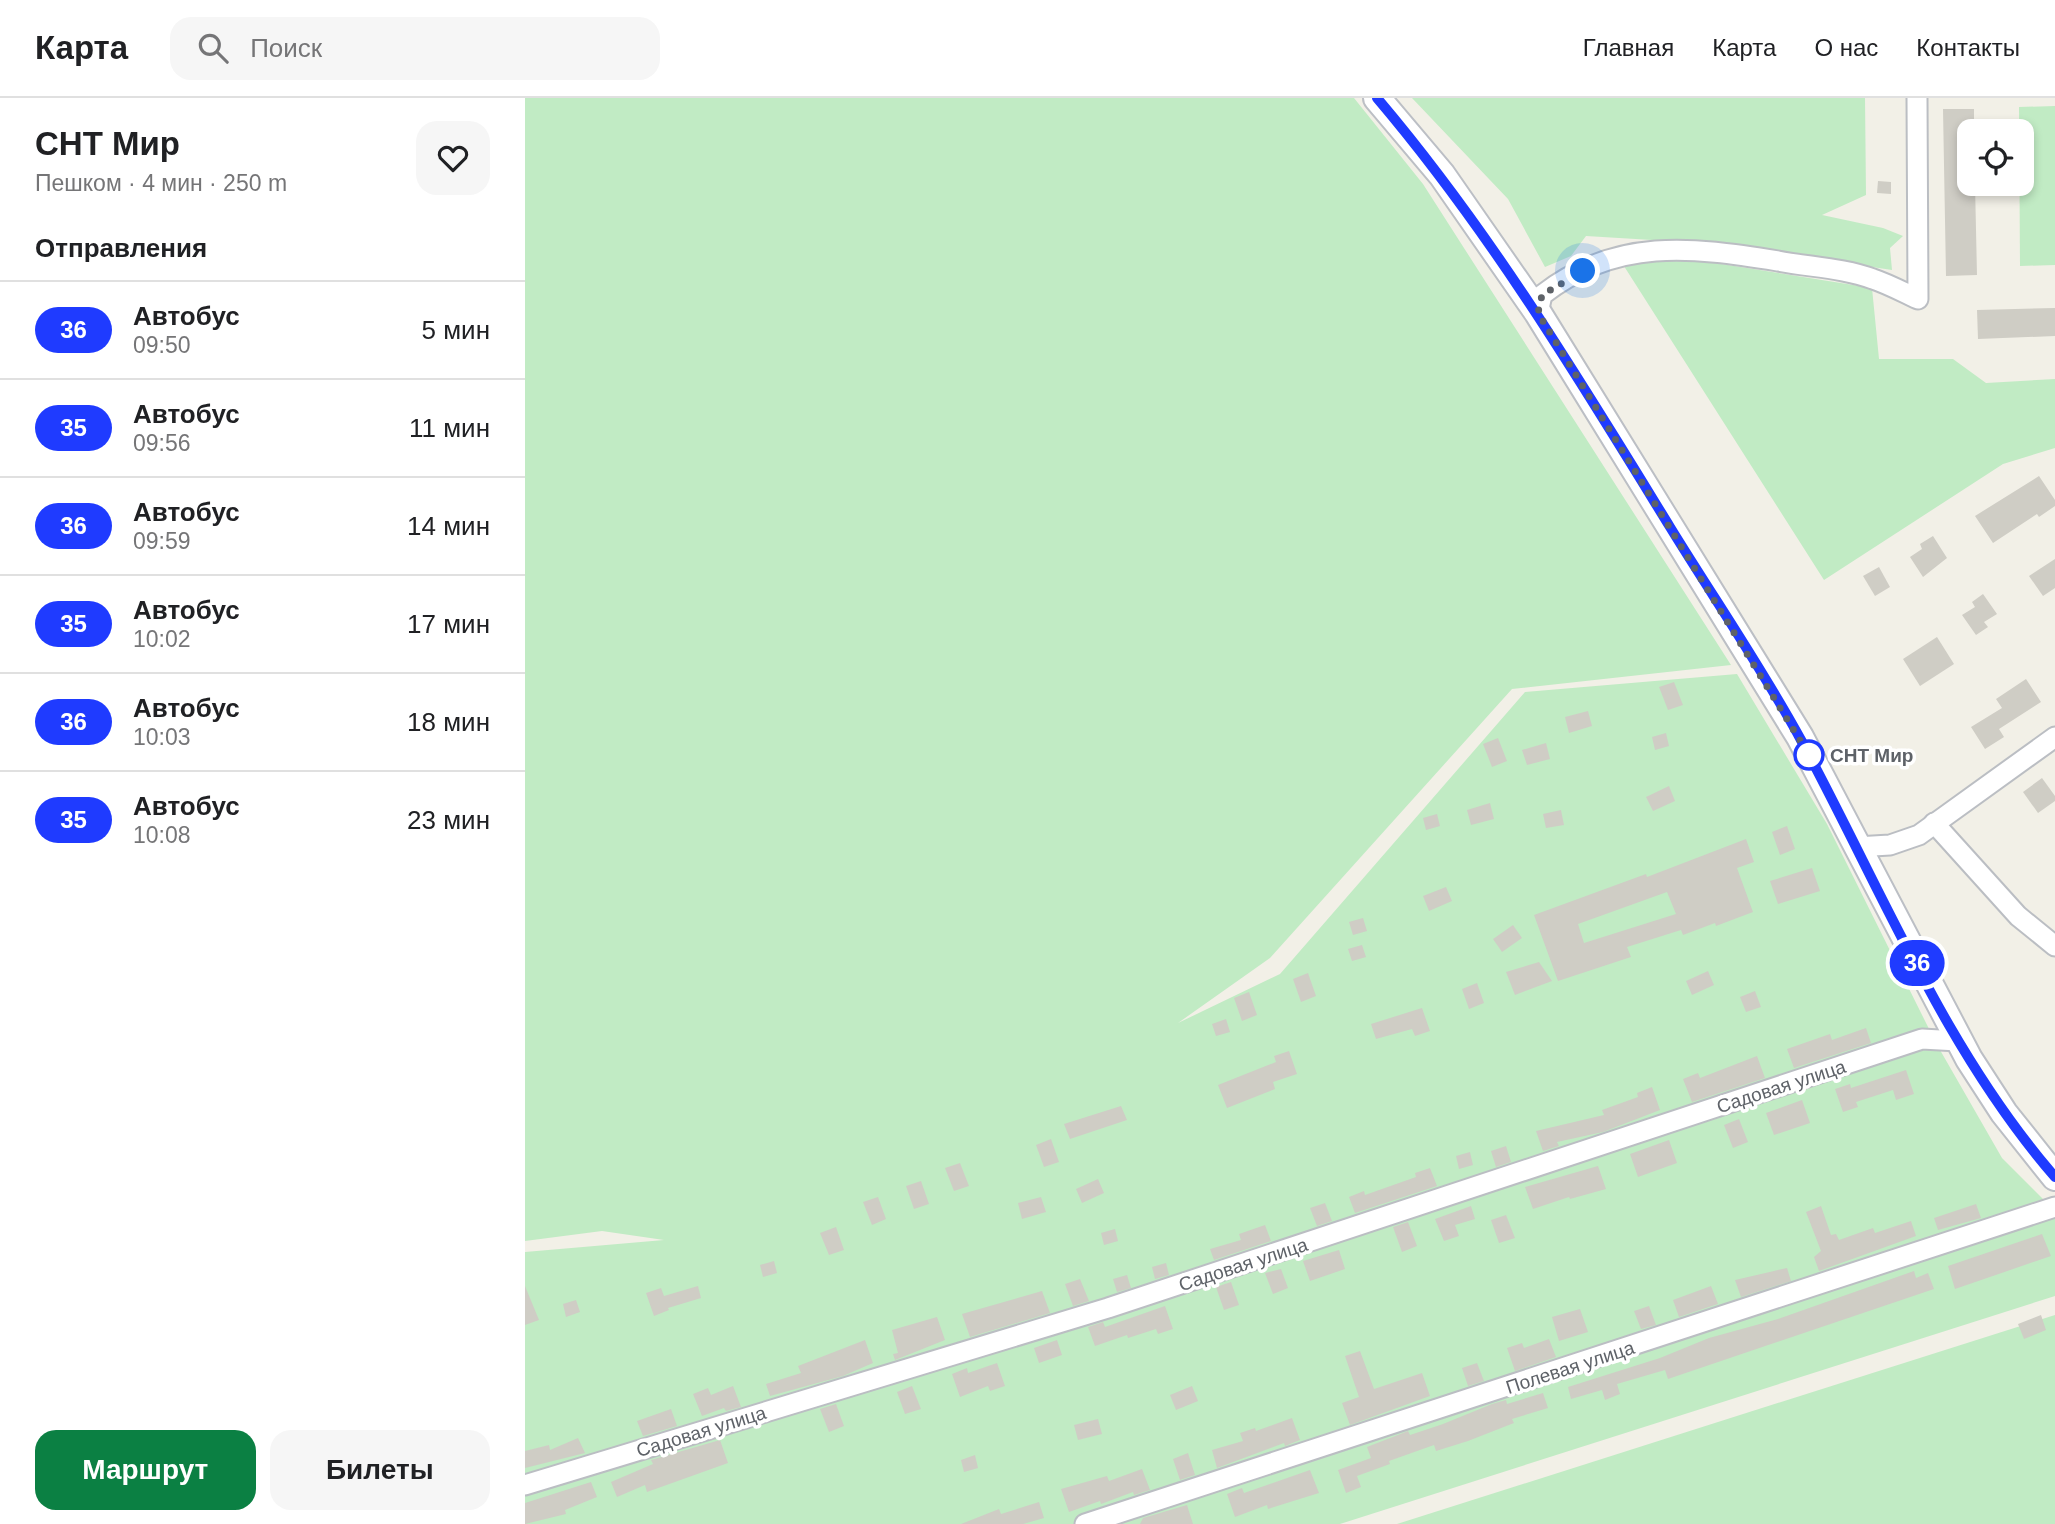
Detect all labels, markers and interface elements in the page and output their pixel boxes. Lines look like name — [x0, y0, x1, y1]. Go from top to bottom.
search box — [170, 17, 660, 80]
text: Карта — [35, 29, 128, 66]
icon: search — [194, 29, 232, 67]
text: Поиск — [250, 33, 322, 63]
text: Главная — [1583, 34, 1674, 61]
text: Карта — [1712, 34, 1776, 61]
text: О нас — [1814, 34, 1878, 61]
text: Контакты — [1916, 34, 2020, 61]
map controls — [1957, 119, 2034, 196]
button: locate — [1957, 119, 2034, 196]
button: heart — [416, 121, 490, 195]
text: СНТ Мир — [35, 125, 180, 162]
text: Пешком · 4 мин · 250 m — [35, 170, 287, 196]
text: Отправления — [35, 233, 207, 263]
your location — [1565, 253, 1600, 288]
text: Автобус — [133, 301, 240, 331]
text: 5 мин — [422, 315, 490, 345]
text: 36 — [60, 316, 87, 343]
text: 09:50 — [133, 332, 191, 358]
text: Автобус — [133, 399, 240, 429]
text: 11 мин — [409, 413, 490, 443]
text: 35 — [60, 414, 87, 441]
text: 09:56 — [133, 430, 191, 456]
text: Автобус — [133, 497, 240, 527]
text: 14 мин — [407, 511, 490, 541]
text: 36 — [60, 512, 87, 539]
text: 09:59 — [133, 528, 191, 554]
text: Автобус — [133, 595, 240, 625]
text: 17 мин — [407, 609, 490, 639]
text: 35 — [60, 610, 87, 637]
text: 10:02 — [133, 626, 191, 652]
text: Автобус — [133, 693, 240, 723]
text: 18 мин — [407, 707, 490, 737]
text: 36 — [60, 708, 87, 735]
text: 10:03 — [133, 724, 191, 750]
marker: СНТ Мир — [1794, 740, 1824, 770]
place label: СНТ Мир — [1830, 745, 1913, 766]
text: Автобус — [133, 791, 240, 821]
text: 23 мин — [407, 805, 490, 835]
text: 35 — [60, 806, 87, 833]
text: 10:08 — [133, 822, 191, 848]
line badge: 36 — [1885, 940, 1949, 986]
text: 36 — [1904, 949, 1930, 976]
street label: Садовая улица — [1714, 1056, 1849, 1117]
street label: Садовая улица — [1176, 1234, 1311, 1295]
street label: Полевая улица — [1503, 1337, 1637, 1398]
street label: Садовая улица — [634, 1402, 769, 1461]
button: Маршрут — [35, 1430, 256, 1510]
button: Билеты — [270, 1430, 490, 1510]

